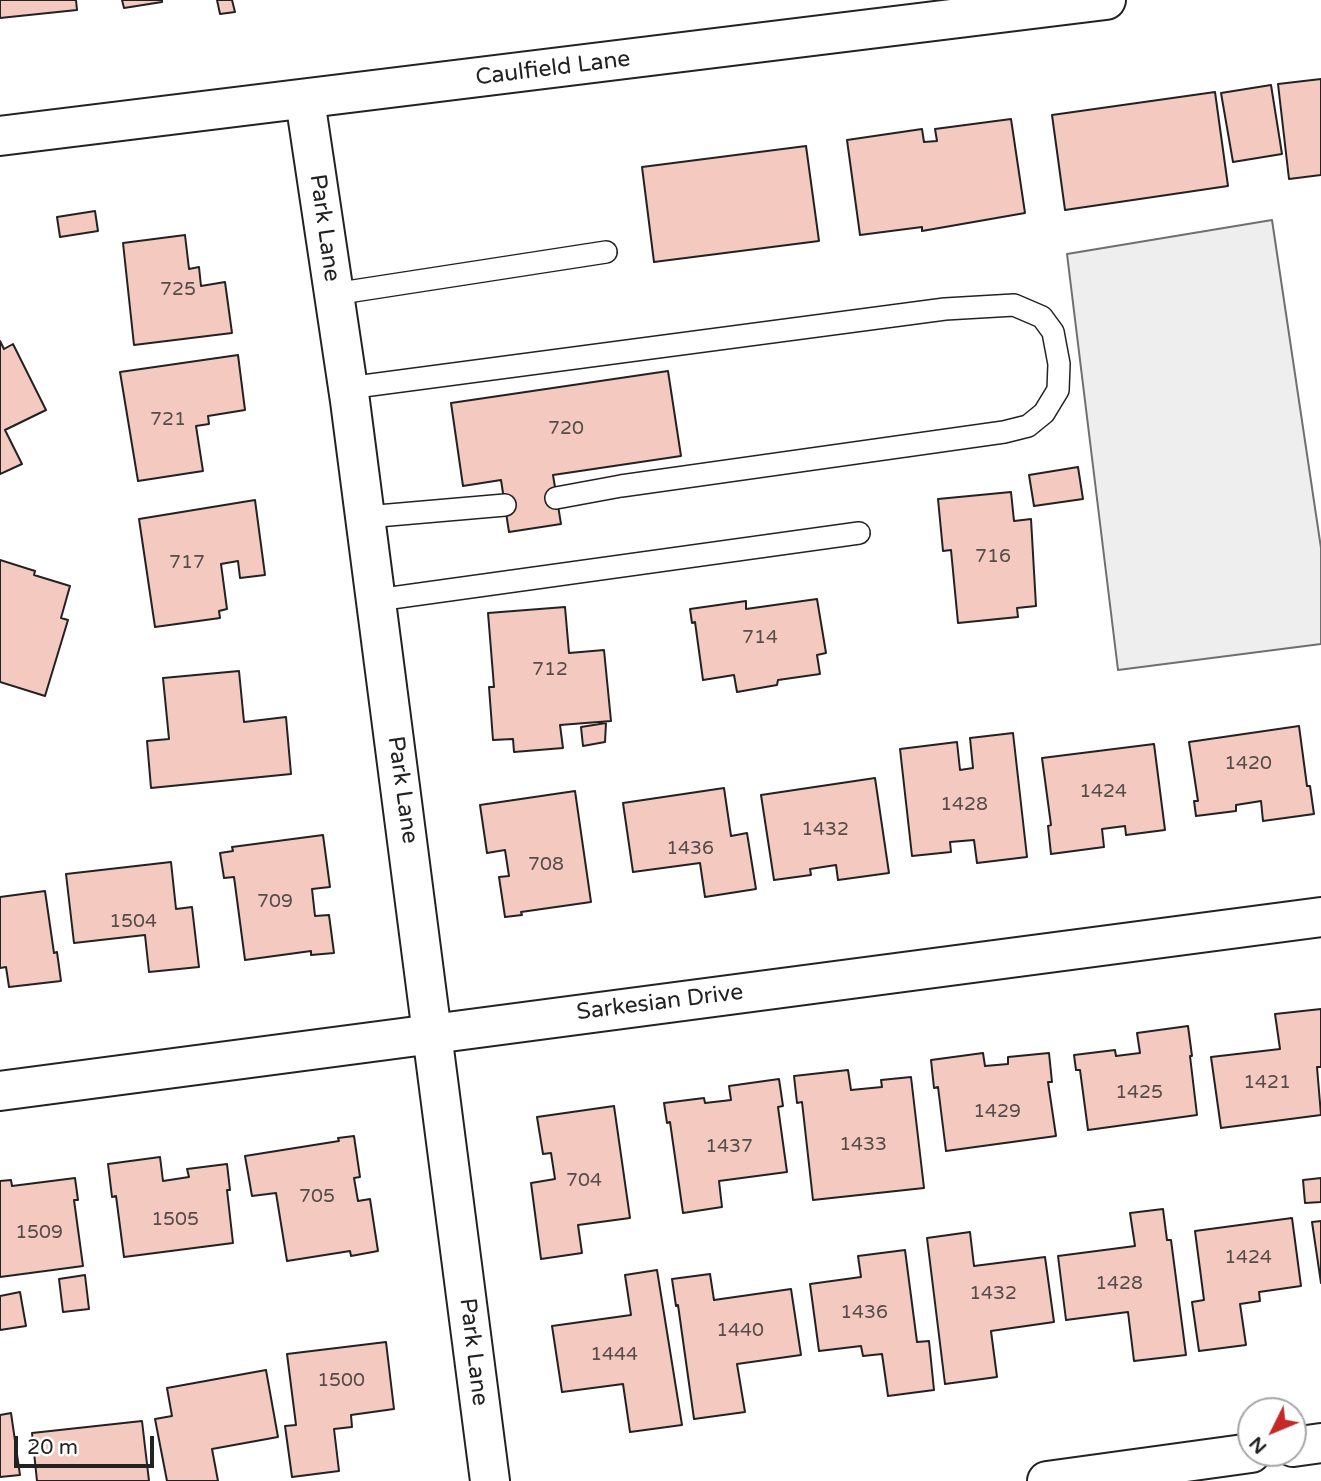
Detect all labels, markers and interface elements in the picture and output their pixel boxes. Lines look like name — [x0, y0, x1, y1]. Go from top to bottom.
street label: Caulfield Lane — [474, 46, 632, 92]
street label: Park Lane — [303, 172, 345, 284]
house number: 725 — [160, 279, 196, 301]
house number: 721 — [150, 409, 186, 431]
house number: 720 — [548, 418, 584, 440]
house number: 716 — [975, 546, 1011, 568]
house number: 717 — [169, 552, 205, 574]
house number: 714 — [742, 627, 778, 649]
house number: 712 — [532, 659, 568, 681]
street label: Park Lane — [381, 734, 423, 846]
house number: 1420 — [1224, 753, 1272, 775]
house number: 1424 — [1079, 781, 1127, 803]
house number: 1428 — [940, 794, 988, 816]
house number: 1432 — [801, 819, 849, 841]
house number: 1436 — [666, 838, 714, 860]
house number: 708 — [528, 854, 564, 876]
house number: 709 — [257, 891, 293, 913]
house number: 1504 — [109, 911, 157, 933]
street label: Sarkesian Drive — [575, 979, 745, 1027]
house number: 1421 — [1243, 1072, 1291, 1094]
house number: 1425 — [1115, 1082, 1163, 1104]
house number: 1429 — [973, 1101, 1021, 1123]
house number: 1433 — [839, 1134, 887, 1156]
house number: 1437 — [705, 1136, 753, 1158]
house number: 704 — [566, 1170, 602, 1192]
house number: 705 — [299, 1186, 335, 1208]
house number: 1505 — [151, 1209, 199, 1231]
house number: 1509 — [15, 1222, 63, 1244]
house number: 1424 — [1224, 1247, 1272, 1269]
house number: 1428 — [1095, 1273, 1143, 1295]
house number: 1432 — [969, 1283, 1017, 1305]
street label: Park Lane — [453, 1297, 493, 1407]
house number: 1436 — [840, 1302, 888, 1324]
house number: 1440 — [716, 1320, 764, 1342]
house number: 1444 — [590, 1344, 638, 1366]
house number: 1500 — [317, 1370, 365, 1392]
north arrow — [1237, 1397, 1307, 1467]
scale bar — [18, 1422, 158, 1466]
text: N — [1245, 1432, 1271, 1458]
text: 20 m — [27, 1435, 78, 1460]

